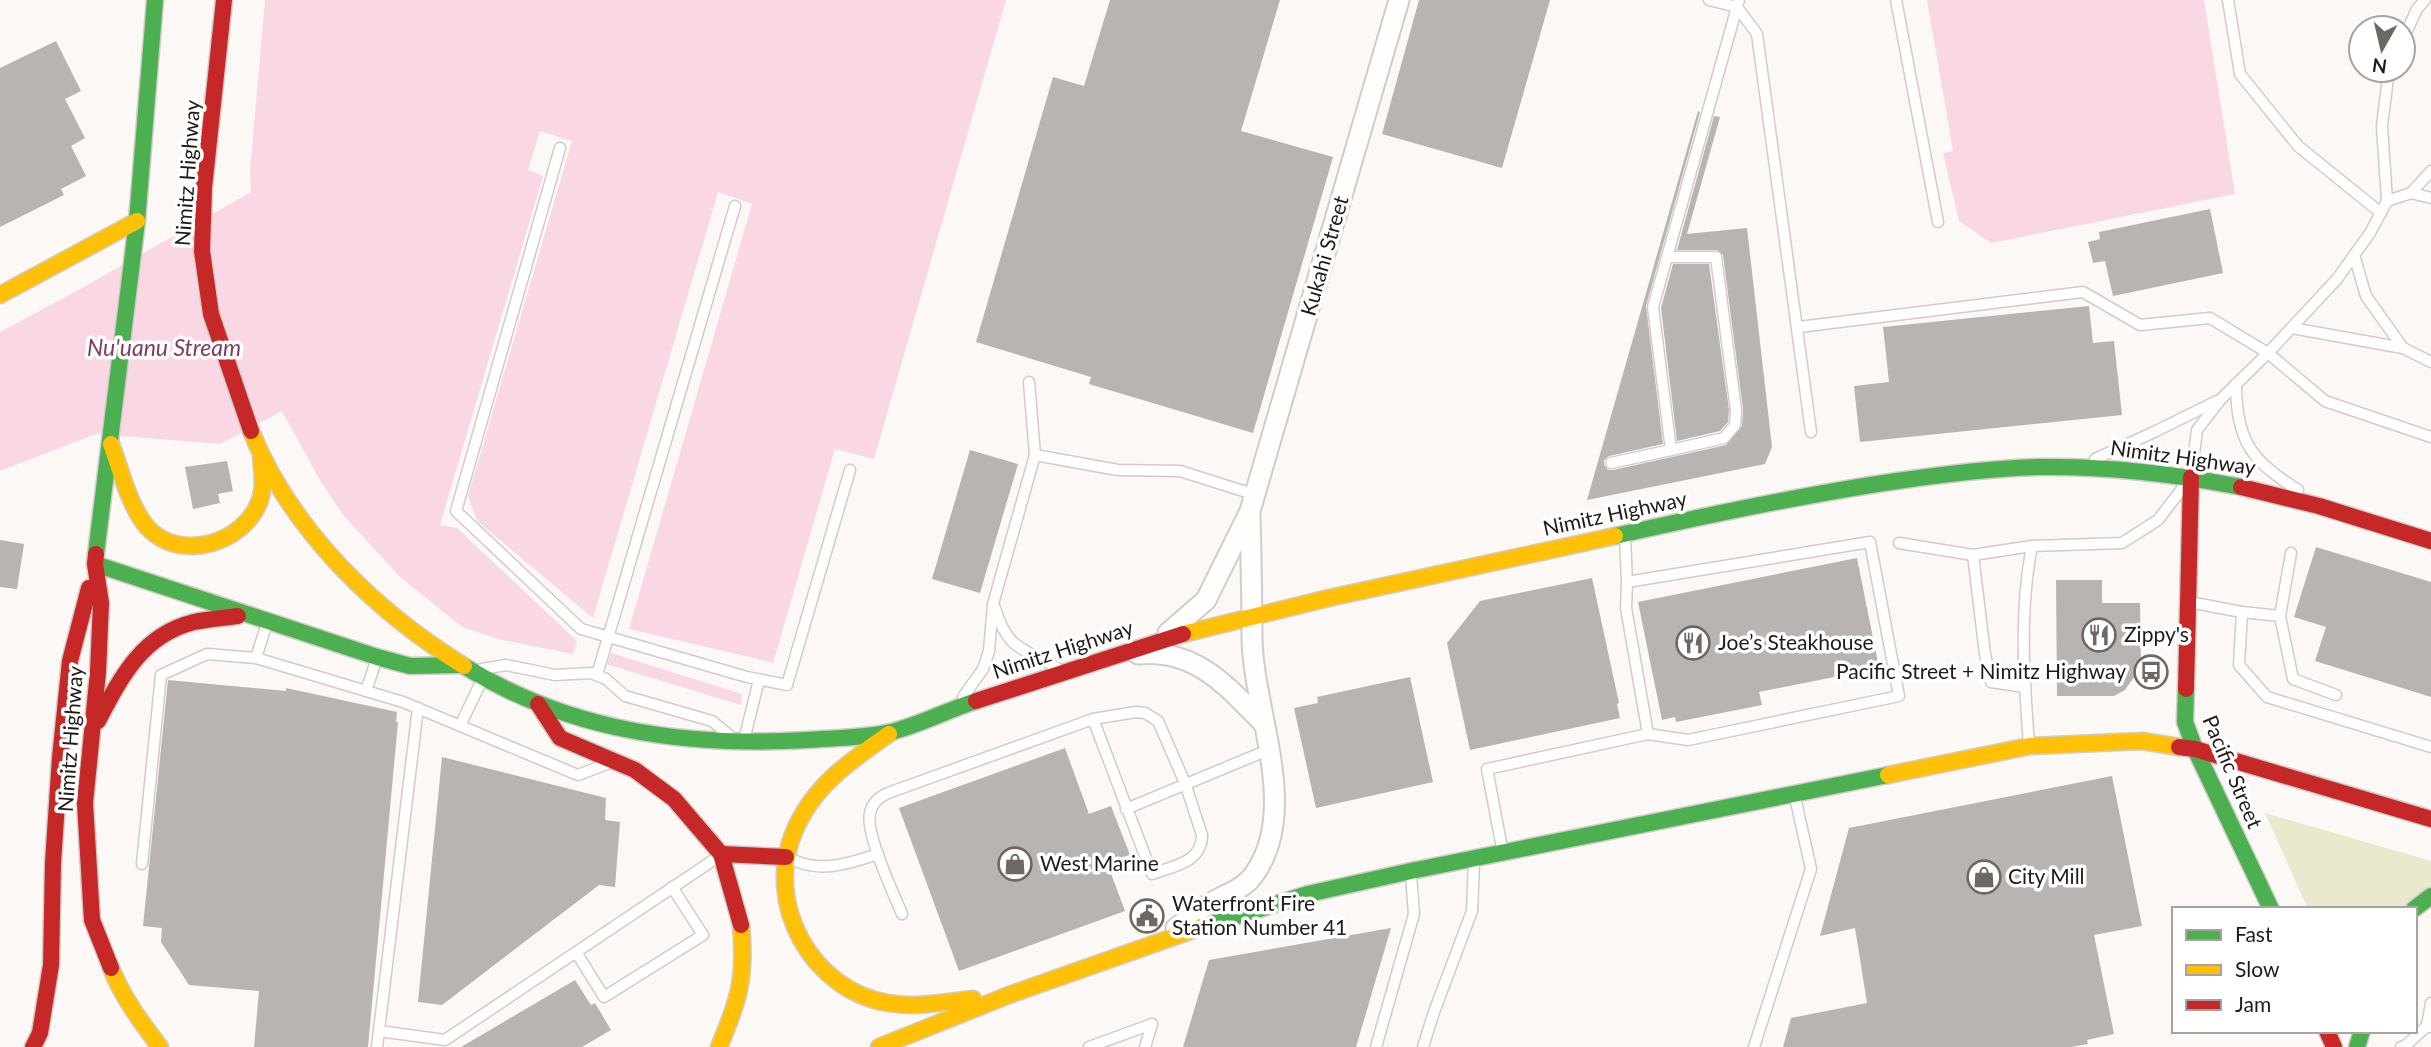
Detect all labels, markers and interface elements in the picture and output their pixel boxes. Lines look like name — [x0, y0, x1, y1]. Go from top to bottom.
north arrow — [2347, 14, 2417, 84]
text: N — [2371, 54, 2388, 79]
street label: Nimitz Highway — [169, 99, 204, 247]
street label: Kukahi Street — [1295, 192, 1353, 318]
water label: Nu'uanu Stream — [87, 333, 241, 361]
street label: Nimitz Highway — [2109, 434, 2258, 479]
street label: Nimitz Highway — [1540, 485, 1689, 540]
street label: Nimitz Highway — [989, 614, 1136, 683]
restaurant icon: Zippy's — [2080, 616, 2118, 654]
place label: Zippy's — [2124, 621, 2189, 646]
restaurant icon: Joe’s Steakhouse — [1674, 624, 1712, 662]
place label: Joe’s Steakhouse — [1718, 629, 1874, 654]
bus stop icon: Pacific Street + Nimitz Highway — [2132, 653, 2170, 691]
place label: Pacific Street + Nimitz Highway — [1836, 658, 2126, 683]
street label: Nimitz Highway — [52, 665, 87, 813]
street label: Pacific Street — [2198, 711, 2269, 832]
shop icon: West Marine — [996, 845, 1034, 883]
place label: West Marine — [1040, 850, 1159, 875]
shop icon: City Mill — [1965, 858, 2003, 896]
place label: City Mill — [2008, 863, 2085, 888]
place label: Waterfront Fire Station Number 41 — [1172, 890, 1347, 939]
public building icon: Waterfront Fire Station Number 41 — [1128, 897, 1166, 935]
legend — [2172, 907, 2417, 1033]
text: Fast — [2235, 921, 2273, 946]
text: Slow — [2235, 956, 2280, 981]
text: Jam — [2235, 991, 2271, 1016]

